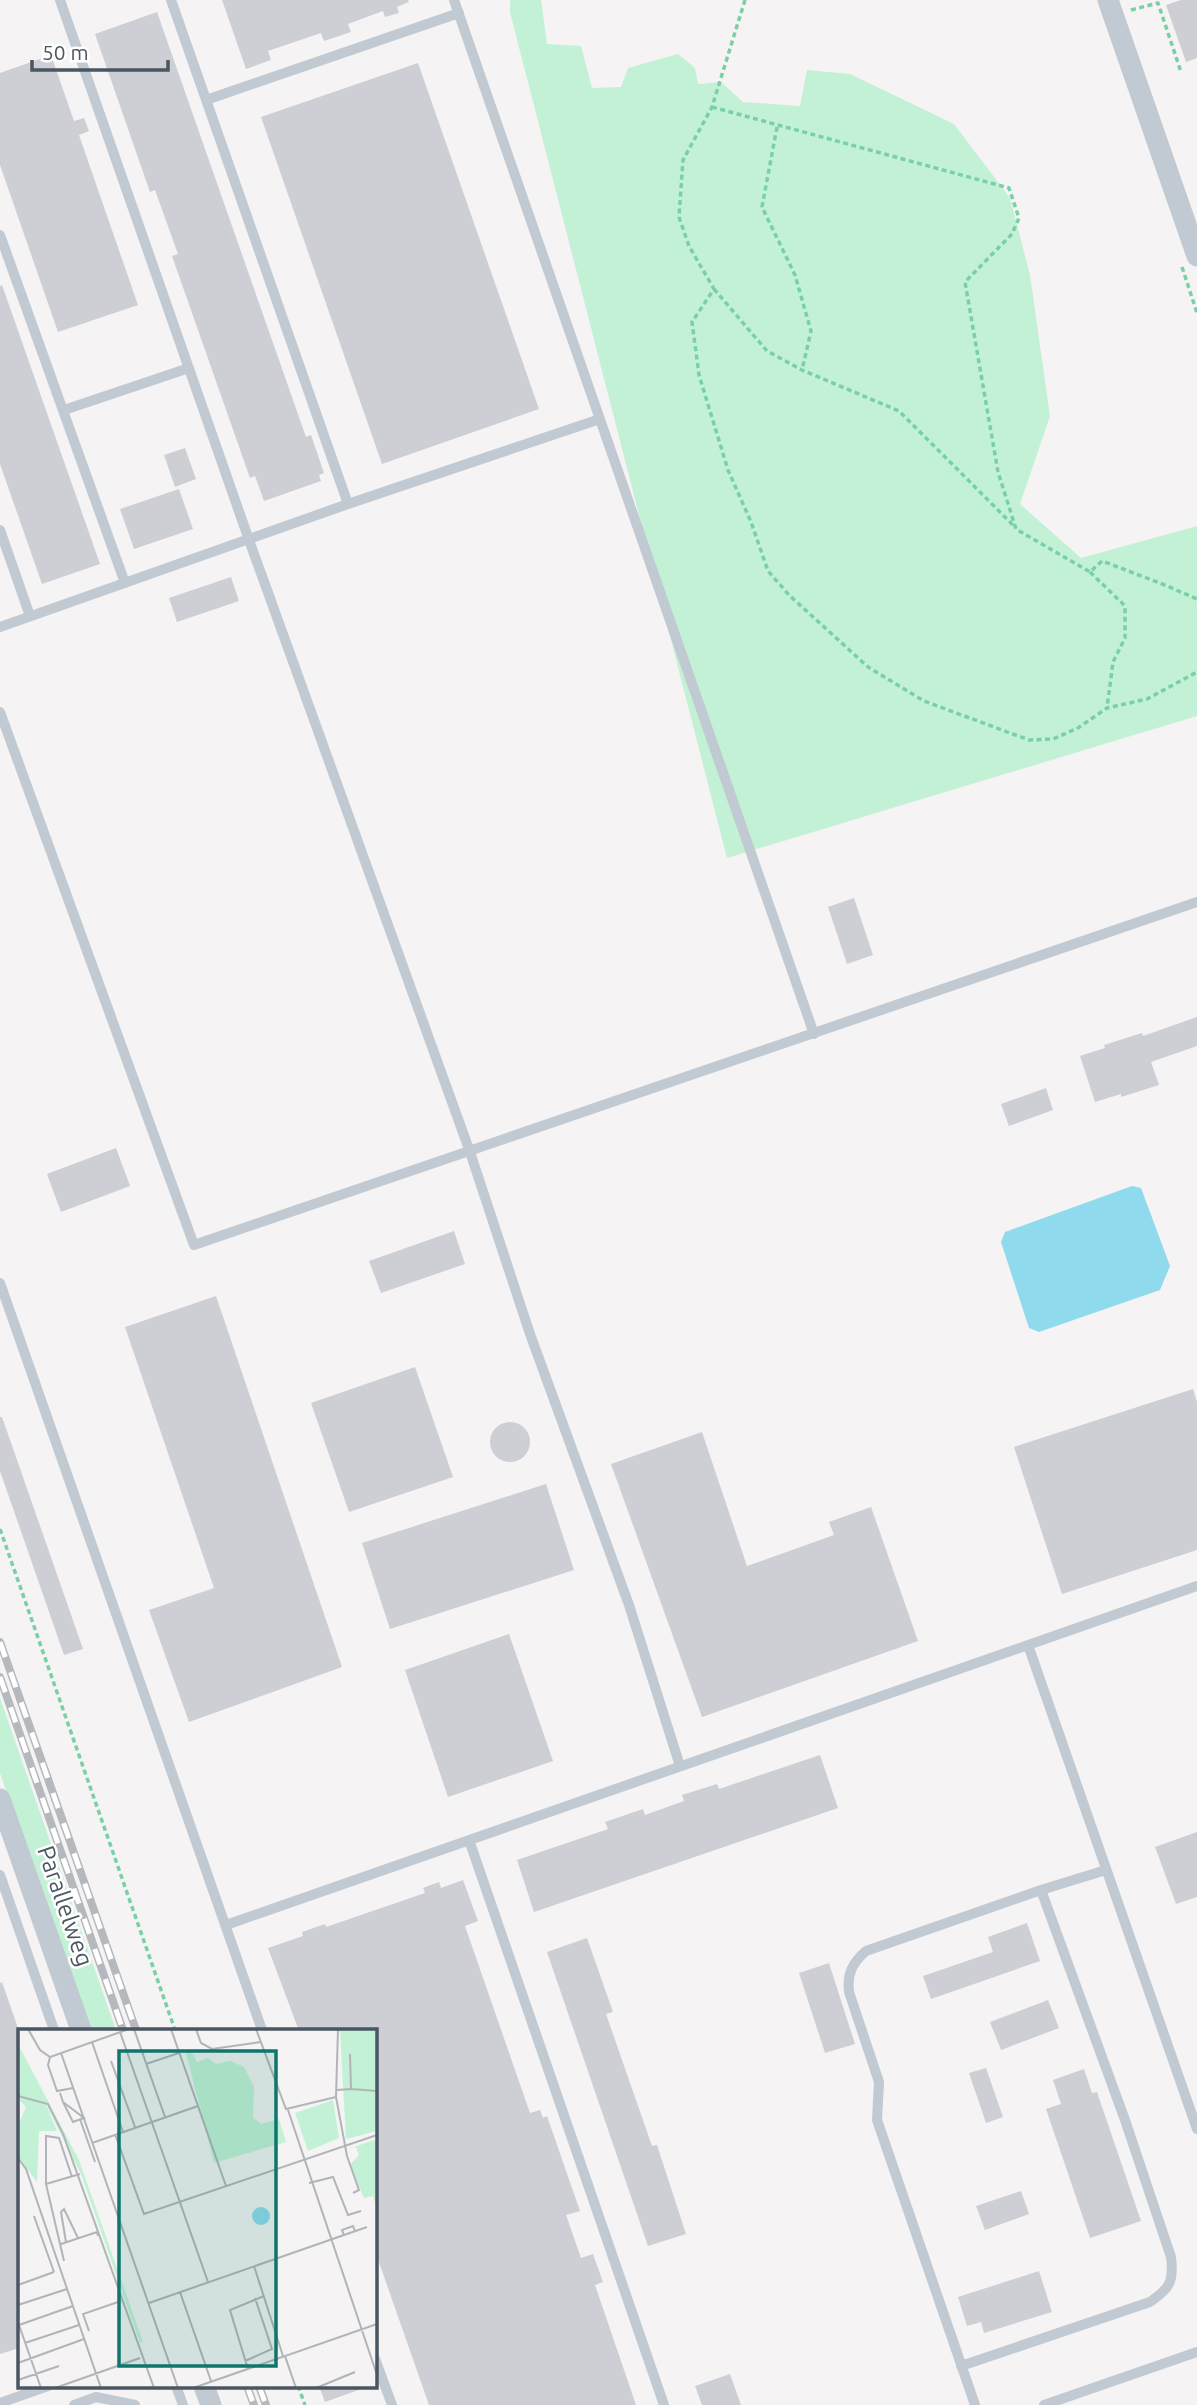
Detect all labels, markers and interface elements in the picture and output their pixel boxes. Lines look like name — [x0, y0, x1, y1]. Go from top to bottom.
scale bar — [32, 28, 168, 72]
text: 50 m — [42, 40, 89, 64]
street label: Parallelweg — [32, 1842, 99, 1970]
inset map — [18, 2029, 376, 2388]

